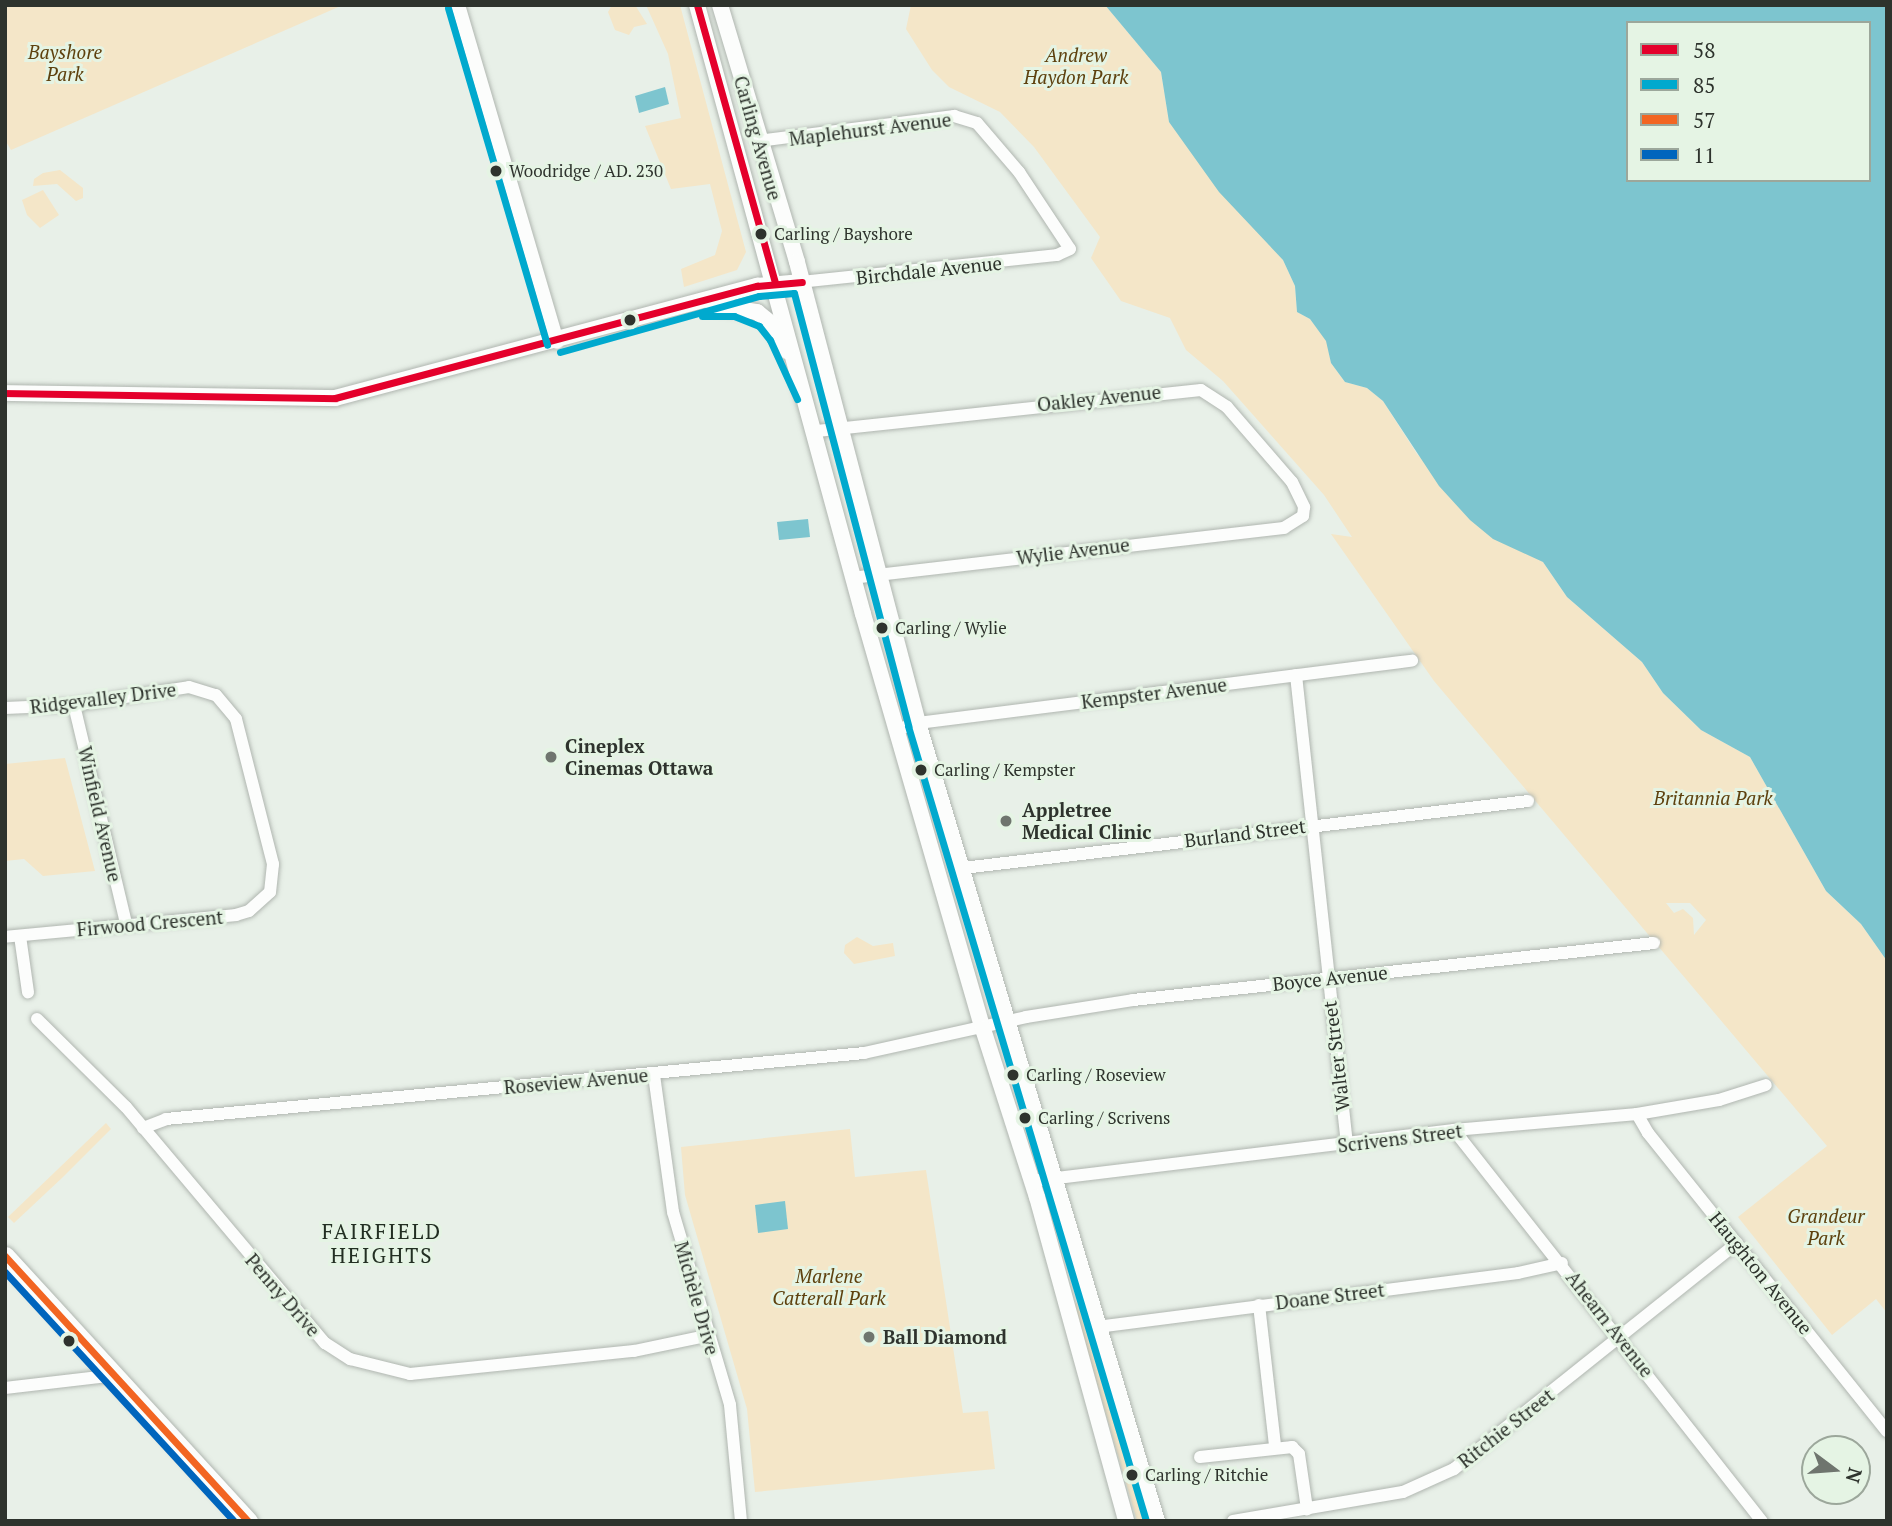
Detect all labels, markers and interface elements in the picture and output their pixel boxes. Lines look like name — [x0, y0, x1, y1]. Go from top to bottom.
legend — [1626, 21, 1871, 182]
text: 58 — [1693, 36, 1715, 64]
park label: Bayshore Park — [28, 41, 102, 85]
park label: Andrew Haydon Park — [1024, 44, 1128, 88]
text: 85 — [1693, 71, 1715, 99]
street label: Carling Avenue — [729, 73, 787, 203]
text: 57 — [1693, 106, 1715, 134]
street label: Maplehurst Avenue — [787, 108, 953, 150]
text: 11 — [1693, 141, 1715, 169]
place label: Woodridge / AD. 230 — [509, 161, 664, 181]
marker: Woodridge / AD. 230 — [489, 164, 503, 178]
place label: Carling / Bayshore — [774, 224, 913, 244]
marker: Carling / Bayshore — [754, 227, 768, 241]
street label: Birchdale Avenue — [855, 251, 1003, 289]
unlabelled marker — [623, 313, 637, 327]
street label: Oakley Avenue — [1036, 380, 1162, 416]
street label: Wylie Avenue — [1015, 533, 1131, 569]
place label: Carling / Wylie — [895, 618, 1007, 638]
marker: Carling / Wylie — [875, 621, 889, 635]
street label: Kempster Avenue — [1080, 673, 1228, 713]
street label: Ridgevalley Drive — [29, 678, 177, 718]
place label: Cineplex Cinemas Ottawa — [565, 735, 713, 779]
street label: Winfield Avenue — [73, 744, 127, 884]
marker: Cineplex Cinemas Ottawa — [543, 749, 559, 765]
place label: Carling / Kempster — [934, 760, 1075, 780]
marker: Carling / Kempster — [914, 763, 928, 777]
park label: Britannia Park — [1653, 787, 1773, 809]
place label: Appletree Medical Clinic — [1022, 799, 1152, 843]
marker: Appletree Medical Clinic — [996, 811, 1016, 831]
street label: Burland Street — [1183, 814, 1307, 852]
street label: Firwood Crescent — [76, 905, 224, 941]
street label: Boyce Avenue — [1271, 961, 1389, 995]
street label: Walter Street — [1318, 1000, 1354, 1112]
street label: Roseview Avenue — [503, 1063, 649, 1099]
place label: Carling / Roseview — [1026, 1065, 1166, 1085]
marker: Carling / Roseview — [1006, 1068, 1020, 1082]
place label: Carling / Scrivens — [1038, 1108, 1170, 1128]
marker: Carling / Scrivens — [1018, 1111, 1032, 1125]
street label: Scrivens Street — [1336, 1119, 1464, 1157]
park label: Grandeur Park — [1787, 1205, 1865, 1249]
street label: Haughton Avenue — [1705, 1207, 1817, 1339]
district label: FAIRFIELD HEIGHTS — [323, 1218, 441, 1268]
street label: Michèle Drive — [670, 1239, 724, 1357]
street label: Penny Drive — [241, 1249, 325, 1341]
park label: Marlene Catterall Park — [772, 1265, 886, 1309]
street label: Ahearn Avenue — [1561, 1266, 1659, 1382]
street label: Doane Street — [1274, 1278, 1386, 1314]
place label: Ball Diamond — [883, 1326, 1007, 1348]
marker: Ball Diamond — [861, 1329, 877, 1345]
unlabelled marker — [62, 1334, 76, 1348]
street label: Ritchie Street — [1453, 1383, 1559, 1473]
north arrow — [1801, 1435, 1871, 1505]
place label: Carling / Ritchie — [1145, 1465, 1268, 1485]
text: N — [1841, 1465, 1869, 1486]
marker: Carling / Ritchie — [1125, 1468, 1139, 1482]

